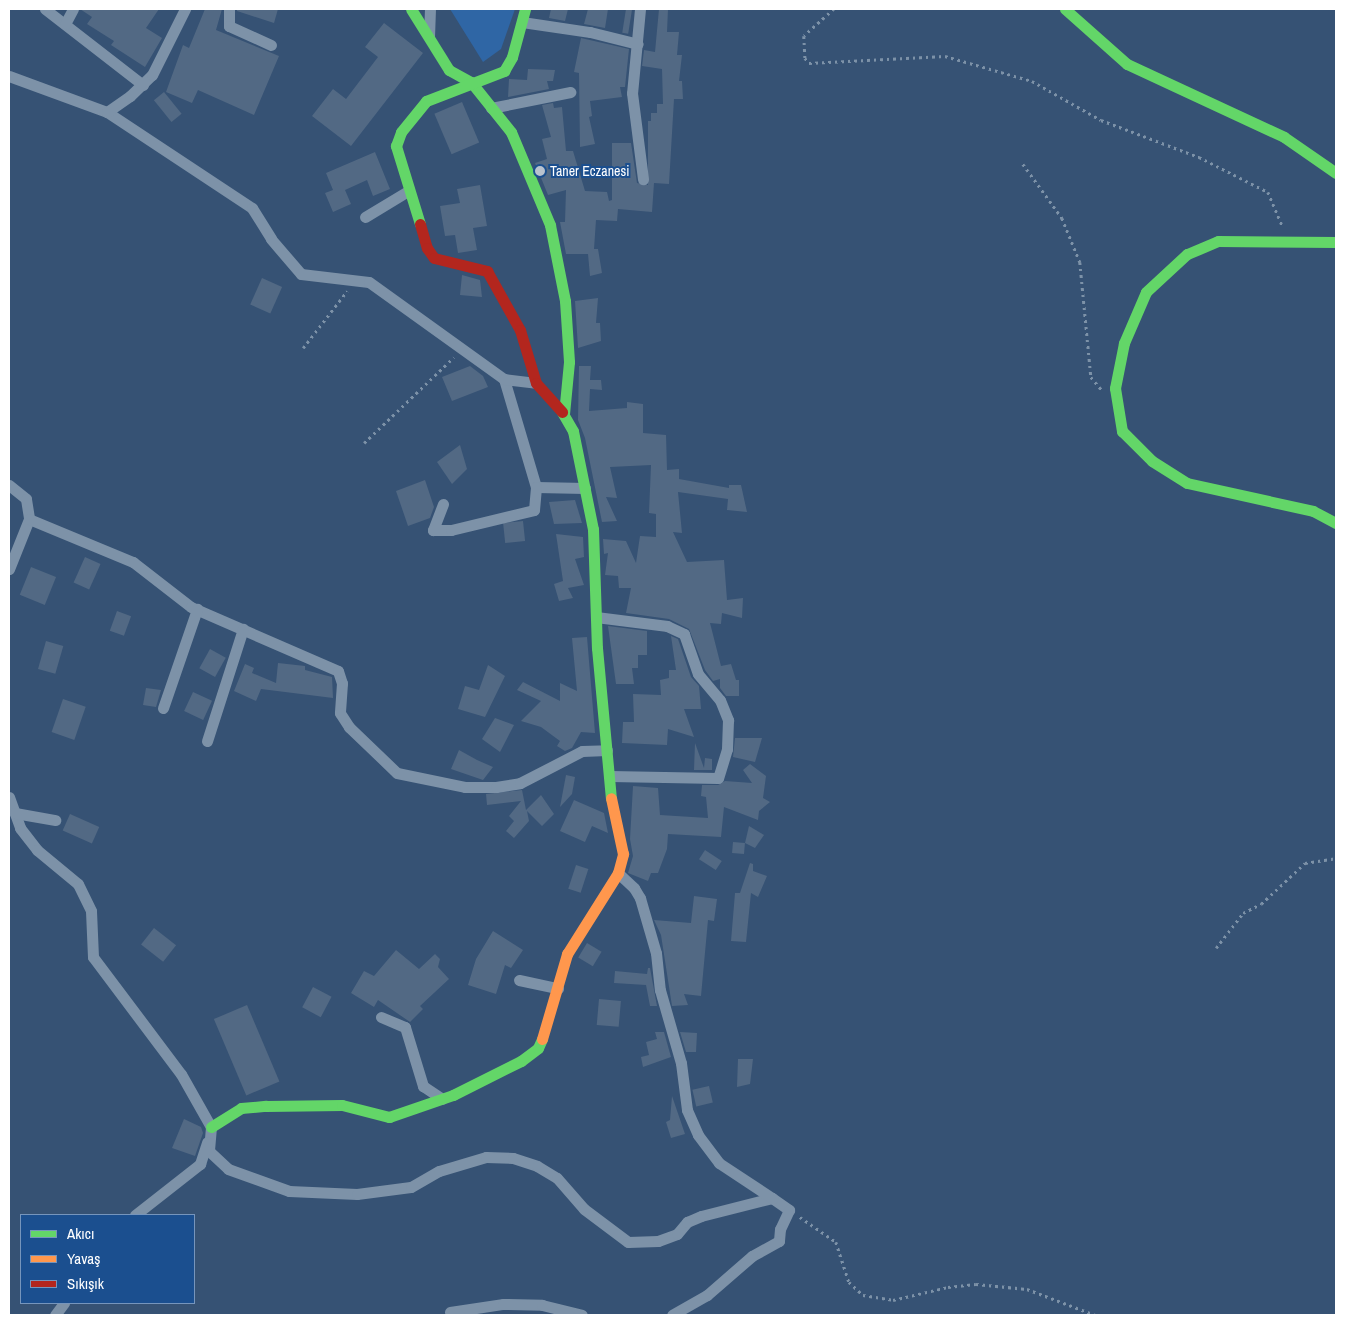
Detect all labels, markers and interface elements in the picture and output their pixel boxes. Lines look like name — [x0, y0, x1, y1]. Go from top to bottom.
place label: Taner Eczanesi — [550, 163, 629, 179]
marker: Taner Eczanesi — [534, 165, 546, 177]
legend — [20, 1214, 195, 1304]
text: Akıcı — [67, 1223, 94, 1244]
text: Yavaş — [67, 1248, 100, 1269]
text: Sıkışık — [67, 1273, 104, 1294]

